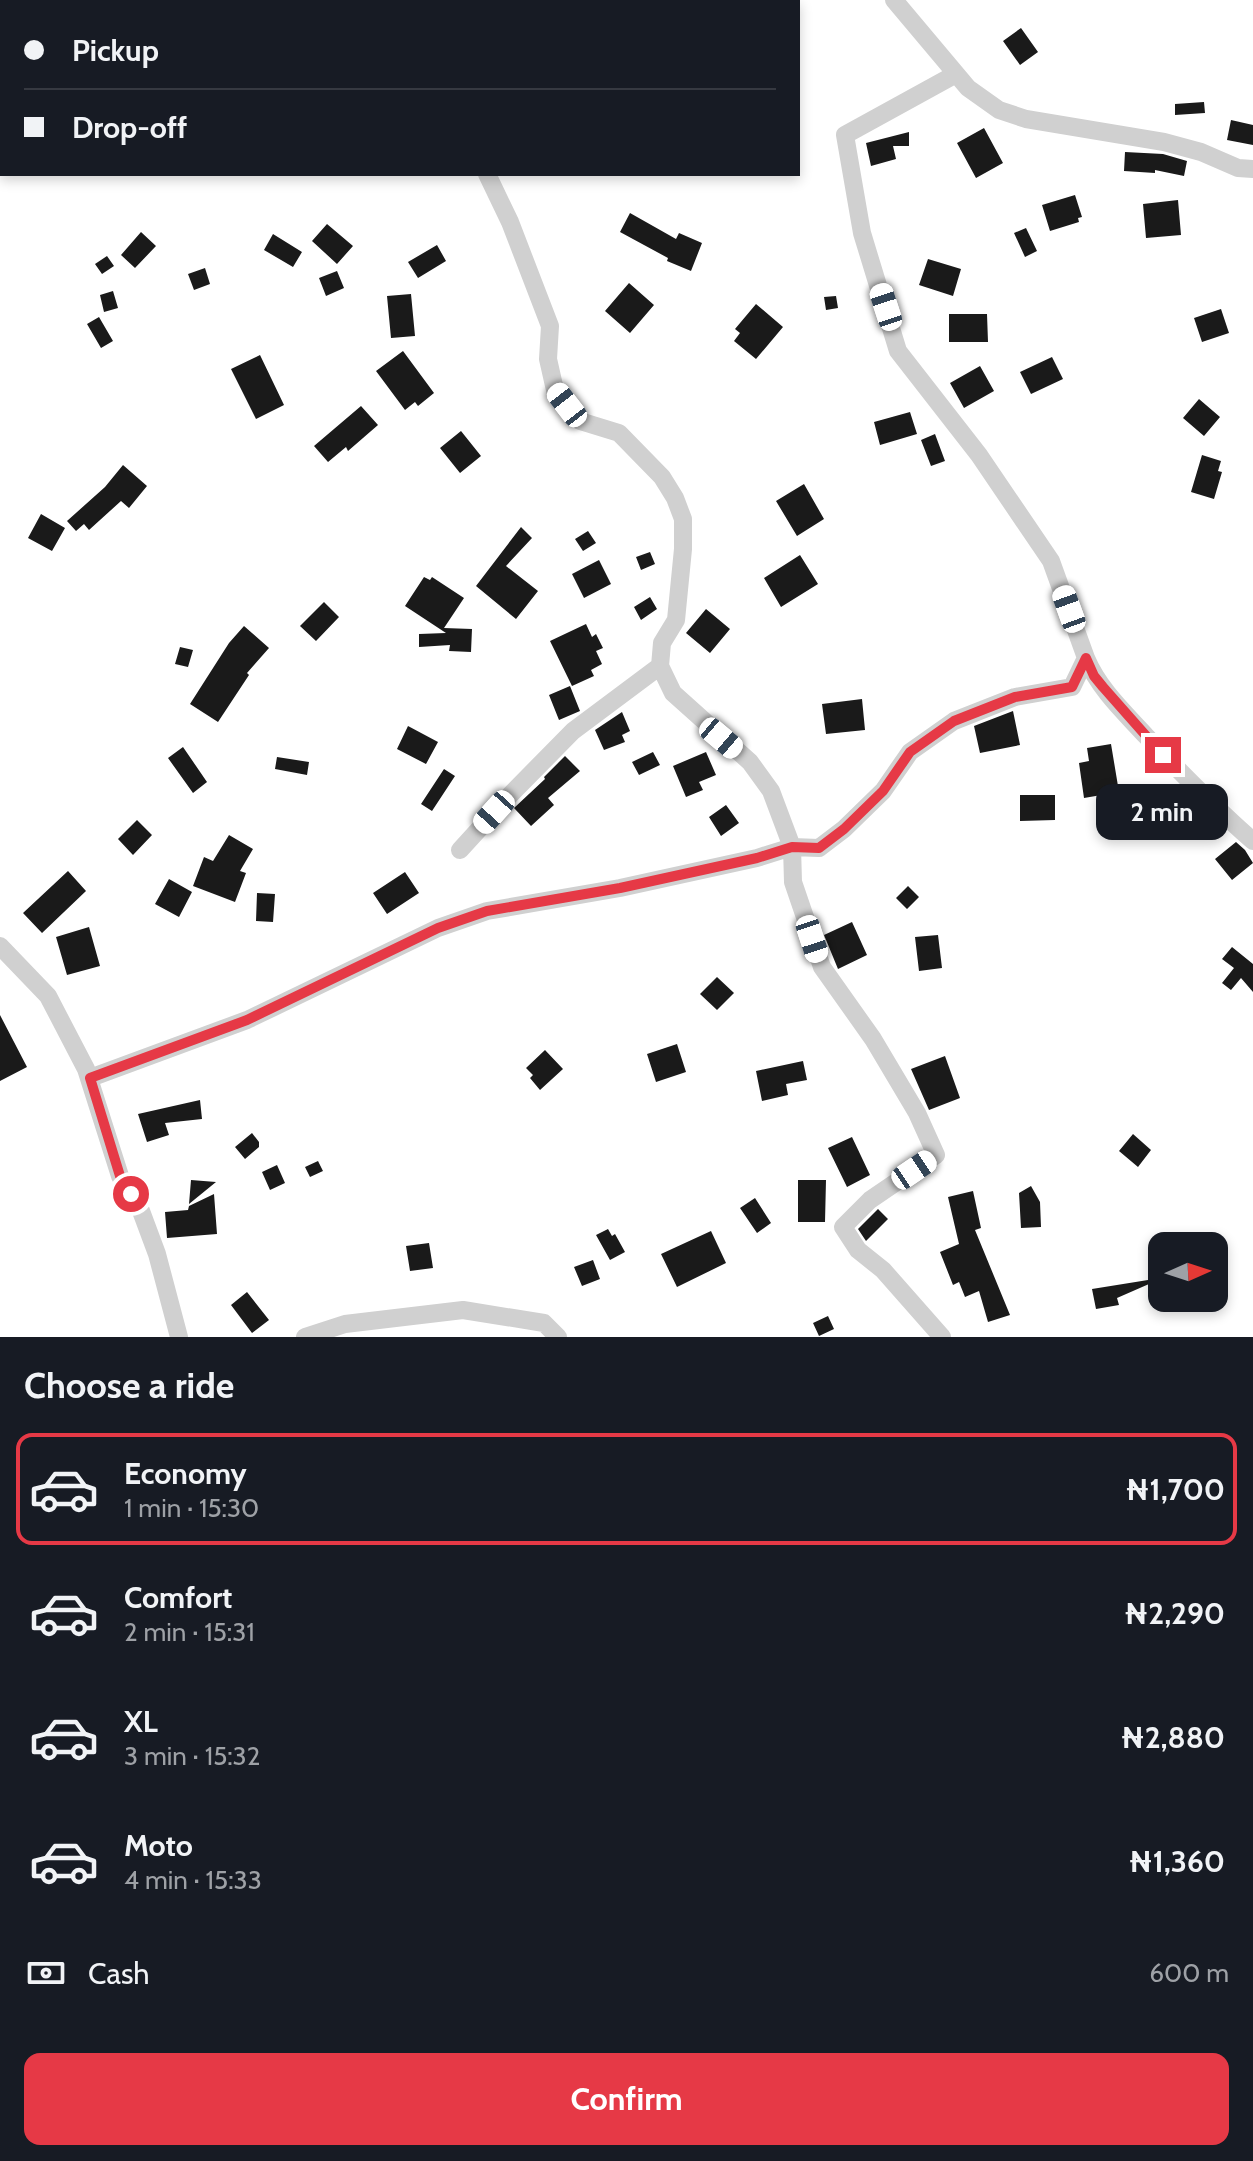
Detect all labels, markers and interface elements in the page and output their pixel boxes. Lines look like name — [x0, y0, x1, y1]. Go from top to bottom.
text: Pickup — [72, 32, 159, 69]
text: Drop-off — [72, 109, 187, 146]
car — [867, 280, 905, 334]
car — [543, 379, 591, 431]
car — [1050, 582, 1088, 636]
car — [695, 713, 747, 763]
route end — [1145, 737, 1181, 773]
callout: 2 min — [1097, 783, 1229, 839]
car — [469, 786, 519, 838]
text: 2 min — [1131, 796, 1193, 828]
car — [793, 912, 831, 966]
car — [887, 1147, 941, 1193]
route start — [113, 1176, 149, 1212]
north arrow — [1148, 1232, 1228, 1312]
map controls — [1148, 1232, 1228, 1312]
text: Choose a ride — [24, 1363, 234, 1407]
icon: car — [28, 1453, 100, 1525]
text: Economy — [124, 1455, 247, 1492]
text: ₦1,700 — [1125, 1471, 1225, 1508]
text: 1 min · 15:30 — [124, 1492, 259, 1524]
icon: car — [28, 1577, 100, 1649]
text: Comfort — [124, 1579, 232, 1616]
text: ₦2,290 — [1124, 1595, 1225, 1632]
text: 2 min · 15:31 — [124, 1616, 255, 1648]
icon: car — [28, 1701, 100, 1773]
text: XL — [124, 1703, 158, 1740]
text: ₦2,880 — [1121, 1719, 1225, 1756]
text: 3 min · 15:32 — [124, 1740, 260, 1772]
icon: car — [28, 1825, 100, 1897]
text: Moto — [124, 1827, 193, 1864]
text: ₦1,360 — [1129, 1843, 1225, 1880]
text: 4 min · 15:33 — [124, 1864, 262, 1896]
icon: cash — [24, 1951, 68, 1995]
text: Cash — [88, 1955, 150, 1992]
text: 600 m — [1149, 1957, 1229, 1989]
button: Confirm — [24, 2053, 1229, 2145]

